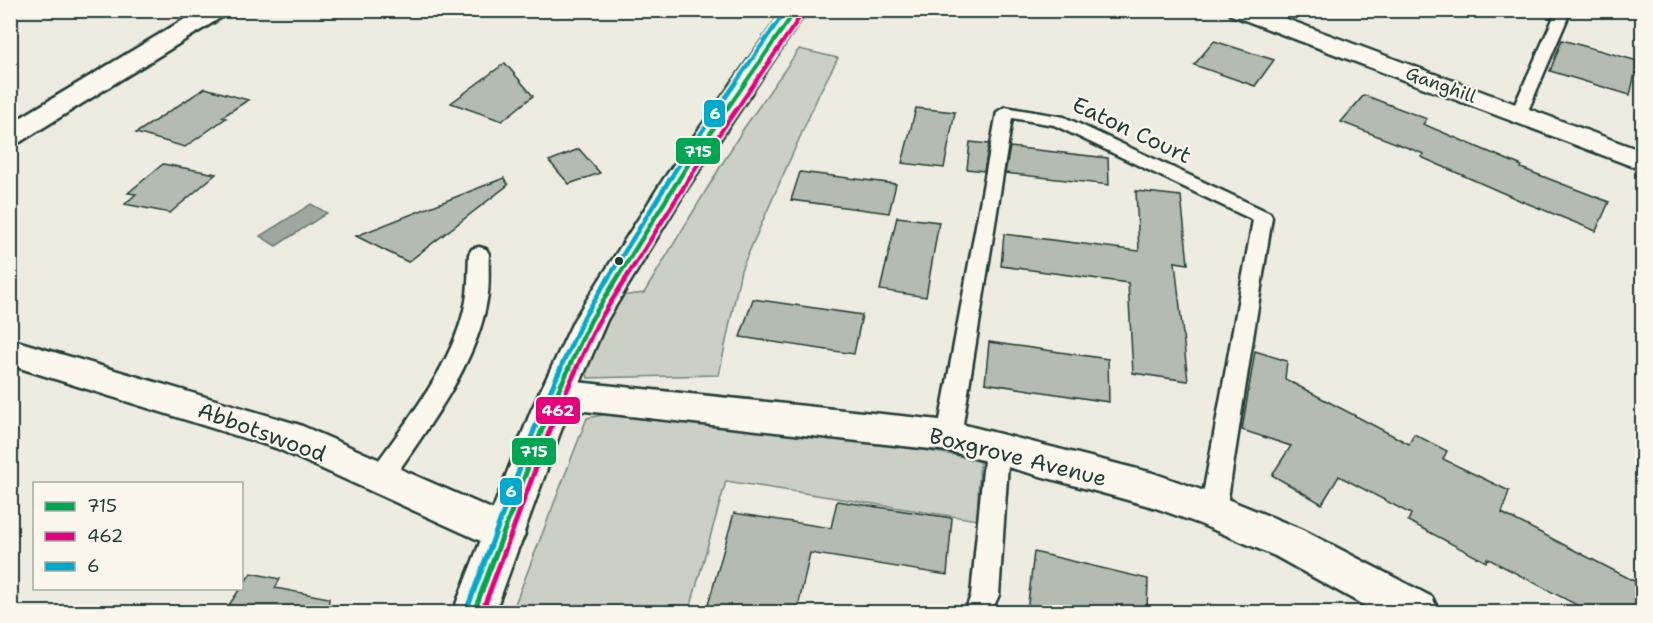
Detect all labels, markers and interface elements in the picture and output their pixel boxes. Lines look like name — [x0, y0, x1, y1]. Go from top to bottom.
street label: Ganghill — [1402, 61, 1480, 109]
street label: Eaton Court — [1068, 90, 1196, 170]
line badge: 6 — [703, 99, 726, 128]
text: 6 — [709, 103, 721, 124]
line badge: 715 — [675, 137, 721, 165]
text: 715 — [684, 141, 712, 162]
unlabelled marker — [613, 255, 625, 267]
street label: Abbotswood — [194, 395, 330, 469]
line badge: 462 — [535, 396, 581, 425]
text: 462 — [542, 400, 574, 421]
street label: Boxgrove Avenue — [926, 421, 1110, 493]
line badge: 715 — [511, 437, 557, 466]
text: 715 — [520, 441, 548, 462]
line badge: 6 — [499, 477, 523, 506]
text: 6 — [505, 481, 517, 502]
legend — [33, 482, 243, 590]
text: 715 — [87, 494, 117, 518]
text: 462 — [87, 524, 123, 548]
text: 6 — [87, 554, 100, 578]

